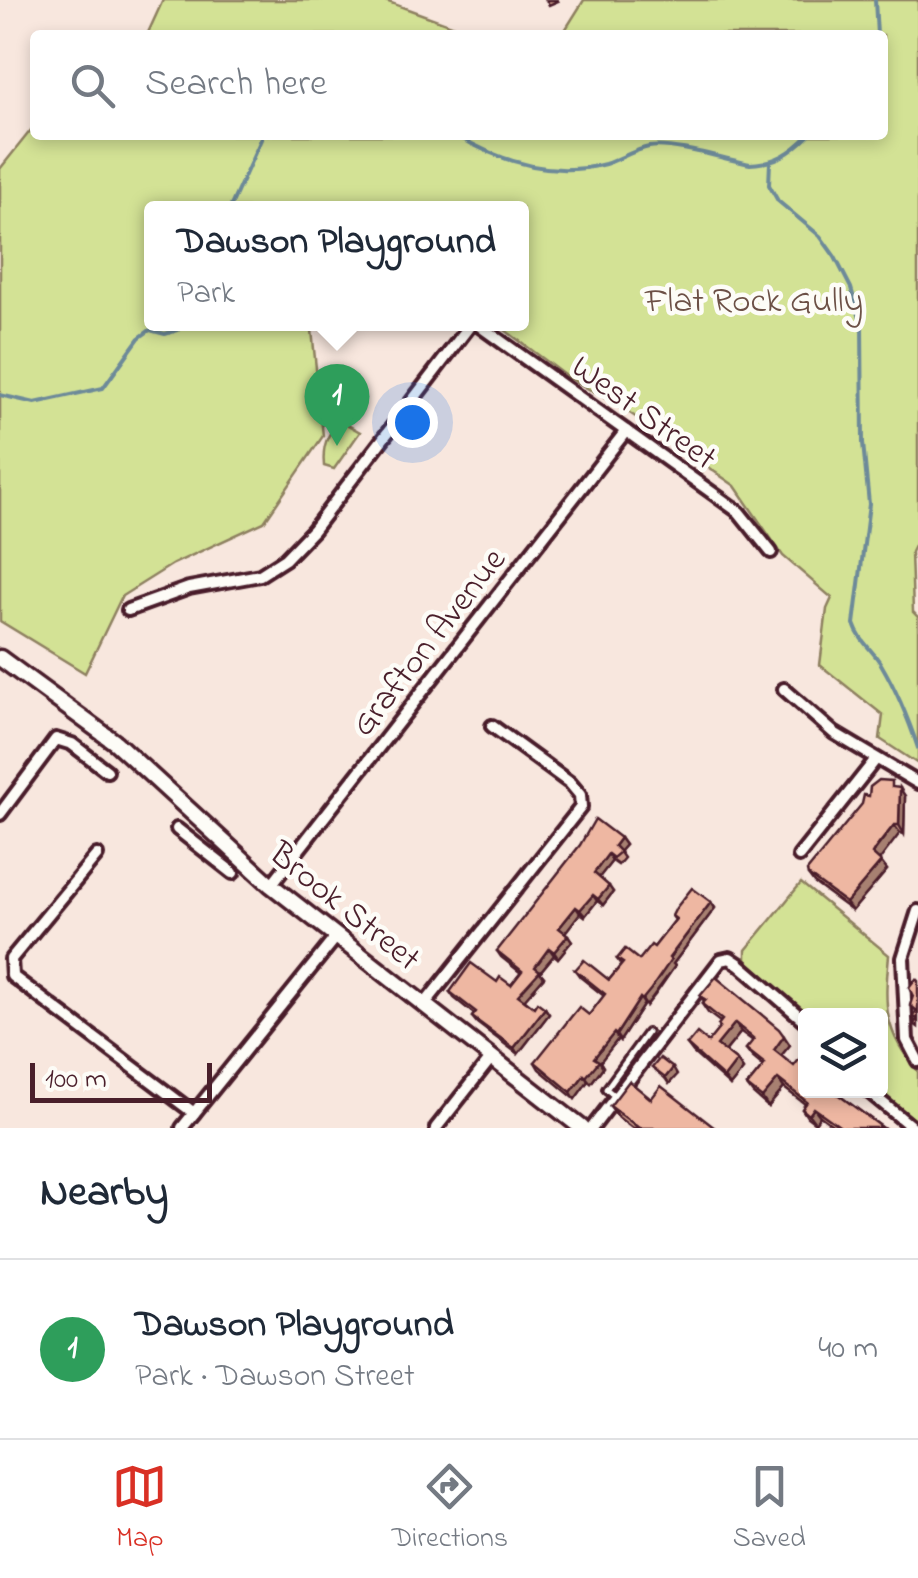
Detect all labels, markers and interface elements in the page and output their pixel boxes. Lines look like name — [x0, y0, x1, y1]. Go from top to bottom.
search box — [30, 30, 888, 140]
text: Search here — [145, 57, 327, 113]
icon: search — [65, 58, 120, 113]
popup — [144, 201, 529, 331]
text: Dawson Playground — [177, 215, 496, 271]
text: Park — [177, 271, 235, 318]
park label: Flat Rock Gully — [644, 277, 863, 328]
street label: West Street — [559, 343, 727, 484]
pin: 1 — [304, 364, 370, 446]
your location — [387, 397, 438, 448]
street label: Grafton Avenue — [340, 538, 520, 748]
street label: Brook Street — [256, 830, 431, 985]
map controls — [798, 1008, 888, 1098]
button: layers — [798, 1008, 888, 1098]
scale bar — [30, 1058, 212, 1102]
text: 100 m — [45, 1060, 107, 1101]
text: Nearby — [40, 1163, 168, 1224]
text: Dawson Playground — [135, 1298, 454, 1354]
text: 1 — [67, 1326, 78, 1373]
text: 40 m — [818, 1326, 878, 1373]
text: Park · Dawson Street — [135, 1354, 415, 1401]
tab: Map — [112, 1459, 167, 1560]
tab: Directions — [392, 1459, 508, 1560]
tab: Saved — [733, 1459, 806, 1560]

